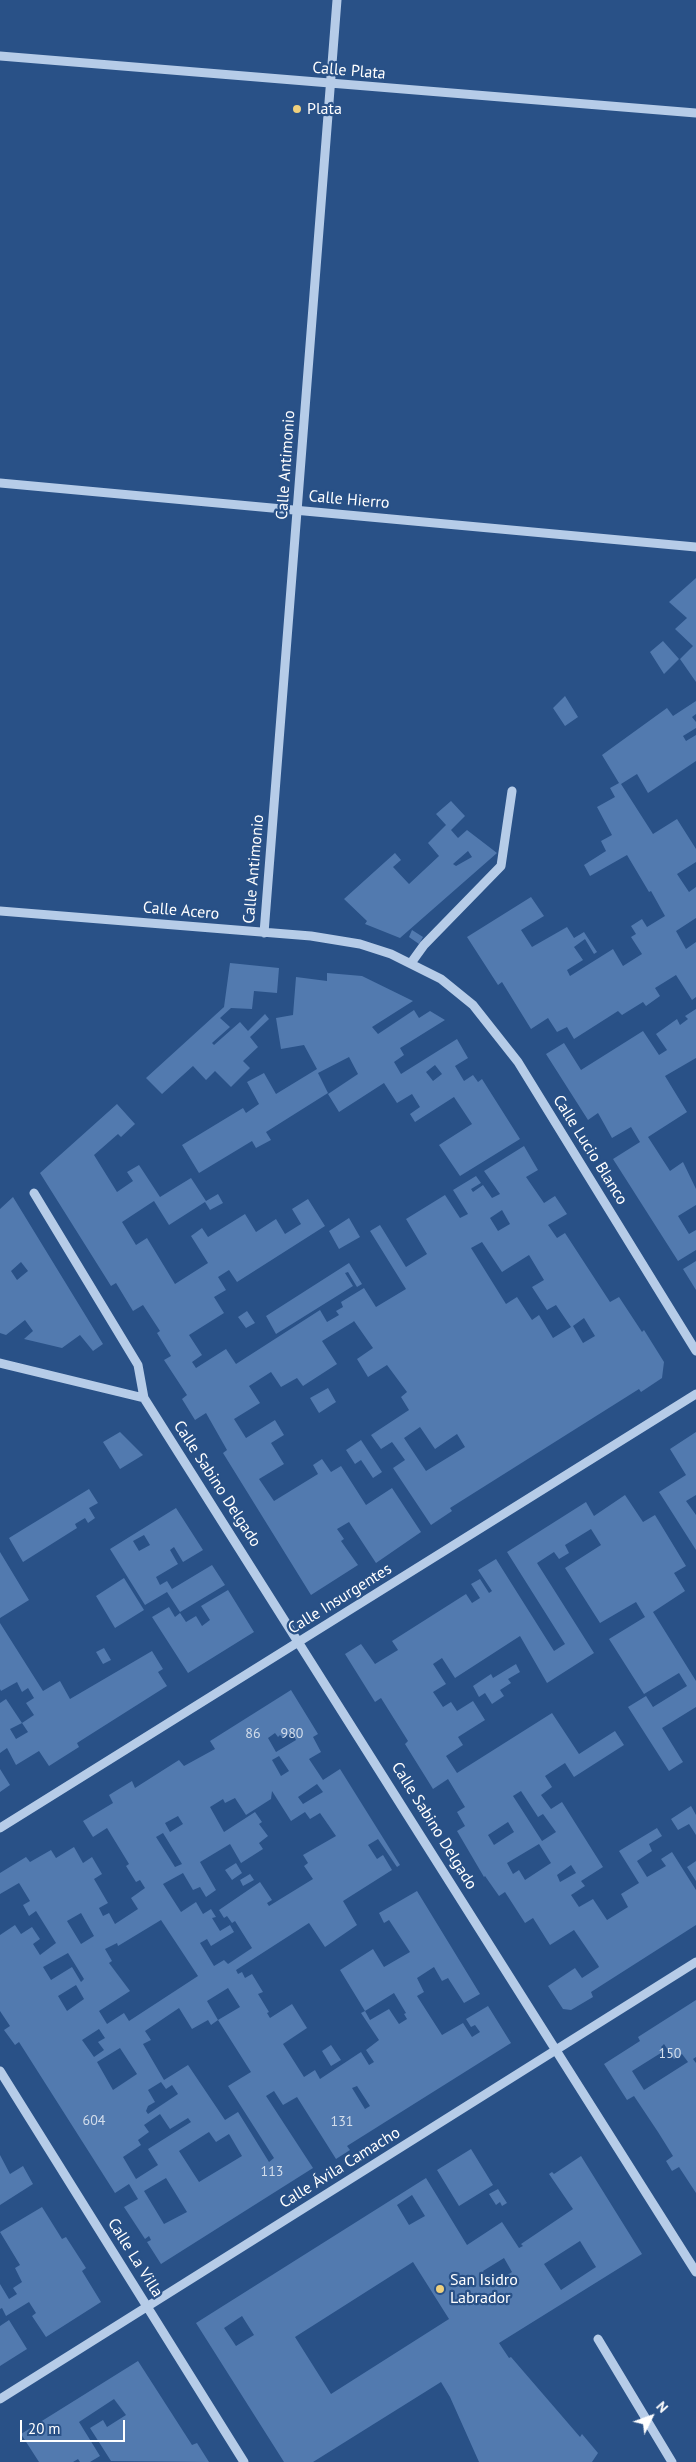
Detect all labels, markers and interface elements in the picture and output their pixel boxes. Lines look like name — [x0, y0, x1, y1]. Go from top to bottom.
street label: Calle Plata — [312, 58, 386, 84]
place label: Plata — [307, 99, 342, 119]
marker: Plata — [291, 103, 303, 115]
street label: Calle Antimonio — [273, 410, 299, 520]
street label: Calle Hierro — [308, 487, 390, 513]
street label: Calle Antimonio — [240, 814, 268, 924]
street label: Calle Acero — [142, 898, 220, 924]
street label: Calle Lucio Blanco — [549, 1092, 631, 1208]
street label: Calle Sabino Delgado — [169, 1417, 265, 1551]
street label: Calle Insurgentes — [285, 1560, 395, 1638]
house number: 86 — [245, 1726, 261, 1742]
house number: 980 — [281, 1726, 303, 1742]
street label: Calle Sabino Delgado — [387, 1759, 481, 1893]
house number: 150 — [659, 2046, 681, 2062]
house number: 604 — [83, 2113, 105, 2129]
house number: 131 — [331, 2114, 353, 2130]
street label: Calle Ávila Camacho — [276, 2123, 404, 2213]
house number: 113 — [261, 2164, 283, 2180]
street label: Calle La Villa — [103, 2215, 167, 2301]
place label: San Isidro Labrador — [450, 2270, 518, 2308]
marker: San Isidro Labrador — [434, 2283, 446, 2295]
north arrow — [626, 2392, 676, 2442]
text: N — [652, 2398, 672, 2416]
scale bar — [22, 2410, 128, 2442]
text: 20 m — [28, 2419, 61, 2438]

